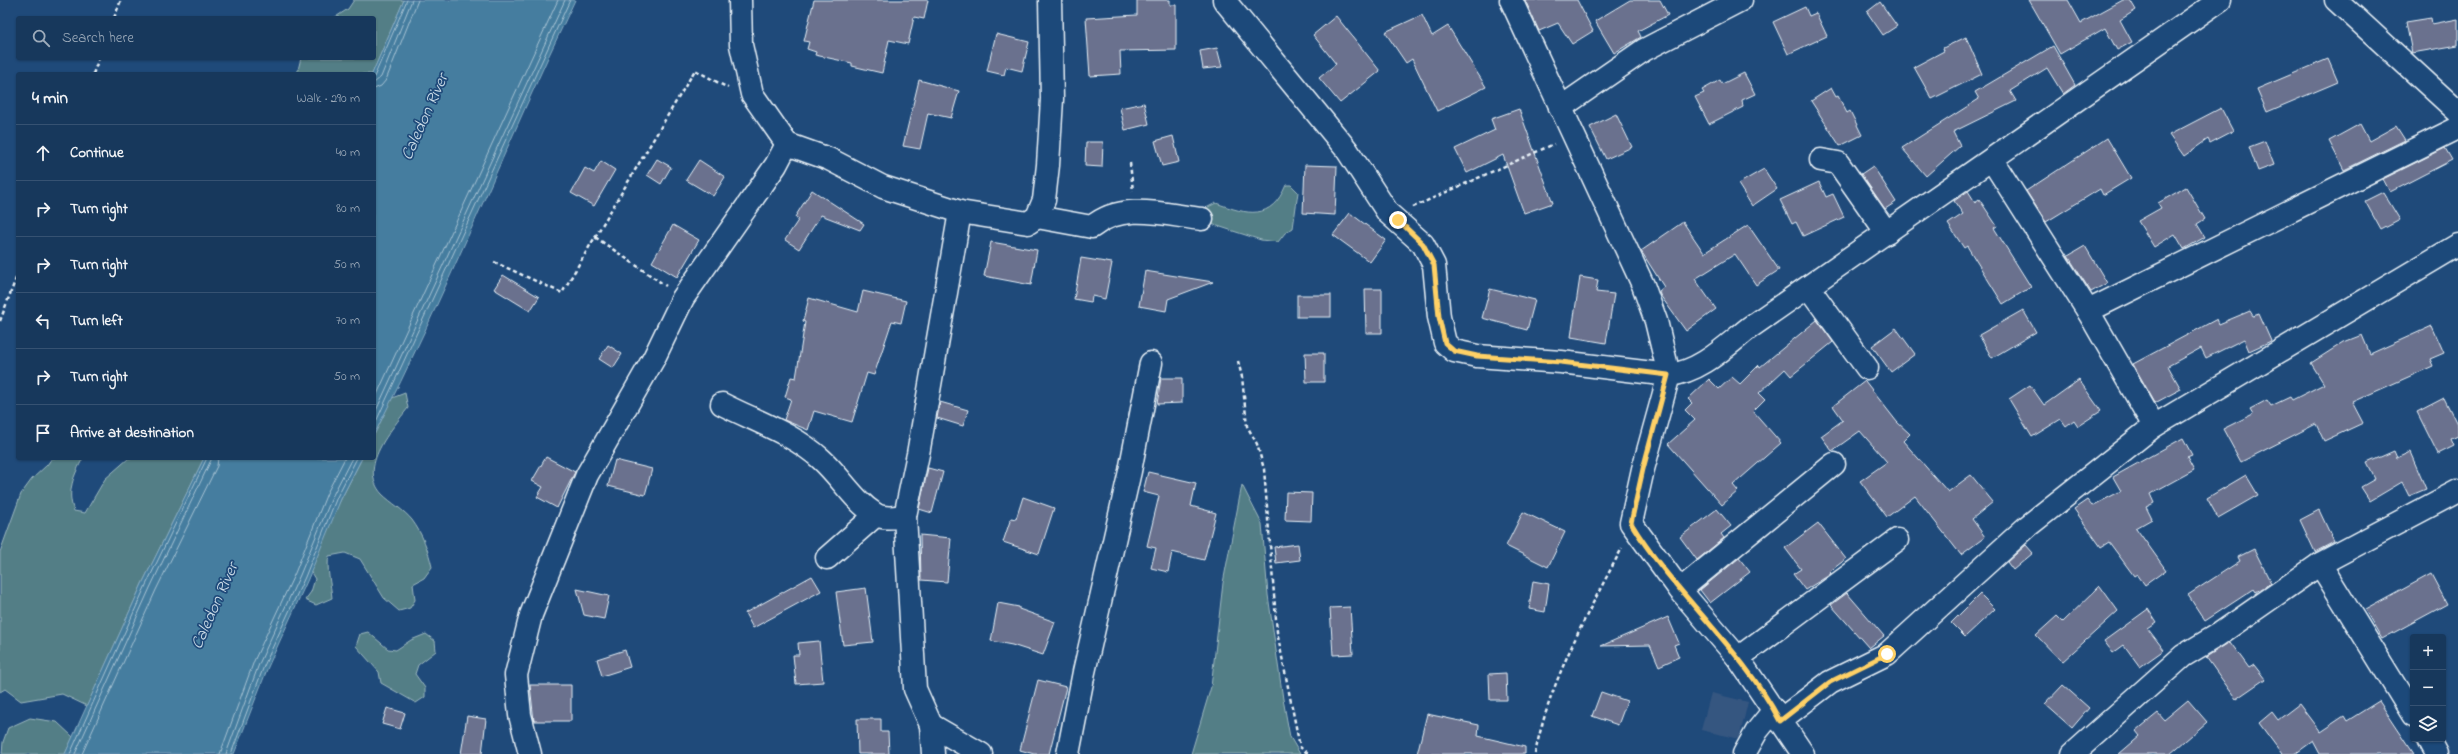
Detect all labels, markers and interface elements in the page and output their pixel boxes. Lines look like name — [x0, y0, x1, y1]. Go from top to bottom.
search box — [16, 16, 376, 60]
icon: search — [30, 27, 52, 49]
text: Search here — [62, 27, 134, 49]
water label: Caledon River — [395, 67, 456, 164]
text: 4 min — [32, 86, 68, 111]
text: Walk · 290 m — [296, 89, 360, 108]
icon: ahead — [32, 142, 54, 164]
text: Continue — [70, 142, 124, 164]
text: 40 m — [336, 143, 360, 162]
icon: right — [32, 198, 54, 220]
text: Turn right — [70, 198, 128, 220]
text: 80 m — [336, 199, 360, 218]
route end — [1389, 211, 1407, 229]
icon: right — [32, 254, 54, 276]
text: Turn right — [70, 254, 128, 276]
text: 50 m — [334, 255, 360, 274]
icon: left — [32, 310, 54, 332]
text: Turn left — [70, 310, 123, 332]
text: 70 m — [336, 311, 360, 330]
icon: right — [32, 366, 54, 388]
text: Turn right — [70, 366, 128, 388]
text: 50 m — [334, 367, 360, 386]
icon: arrive — [32, 422, 54, 444]
text: Arrive at destination — [70, 422, 194, 444]
water label: Caledon River — [185, 556, 246, 653]
map controls — [2410, 634, 2446, 742]
button: + — [2410, 634, 2446, 670]
route start — [1878, 645, 1896, 663]
button: − — [2410, 670, 2446, 706]
button: layers — [2410, 706, 2446, 742]

